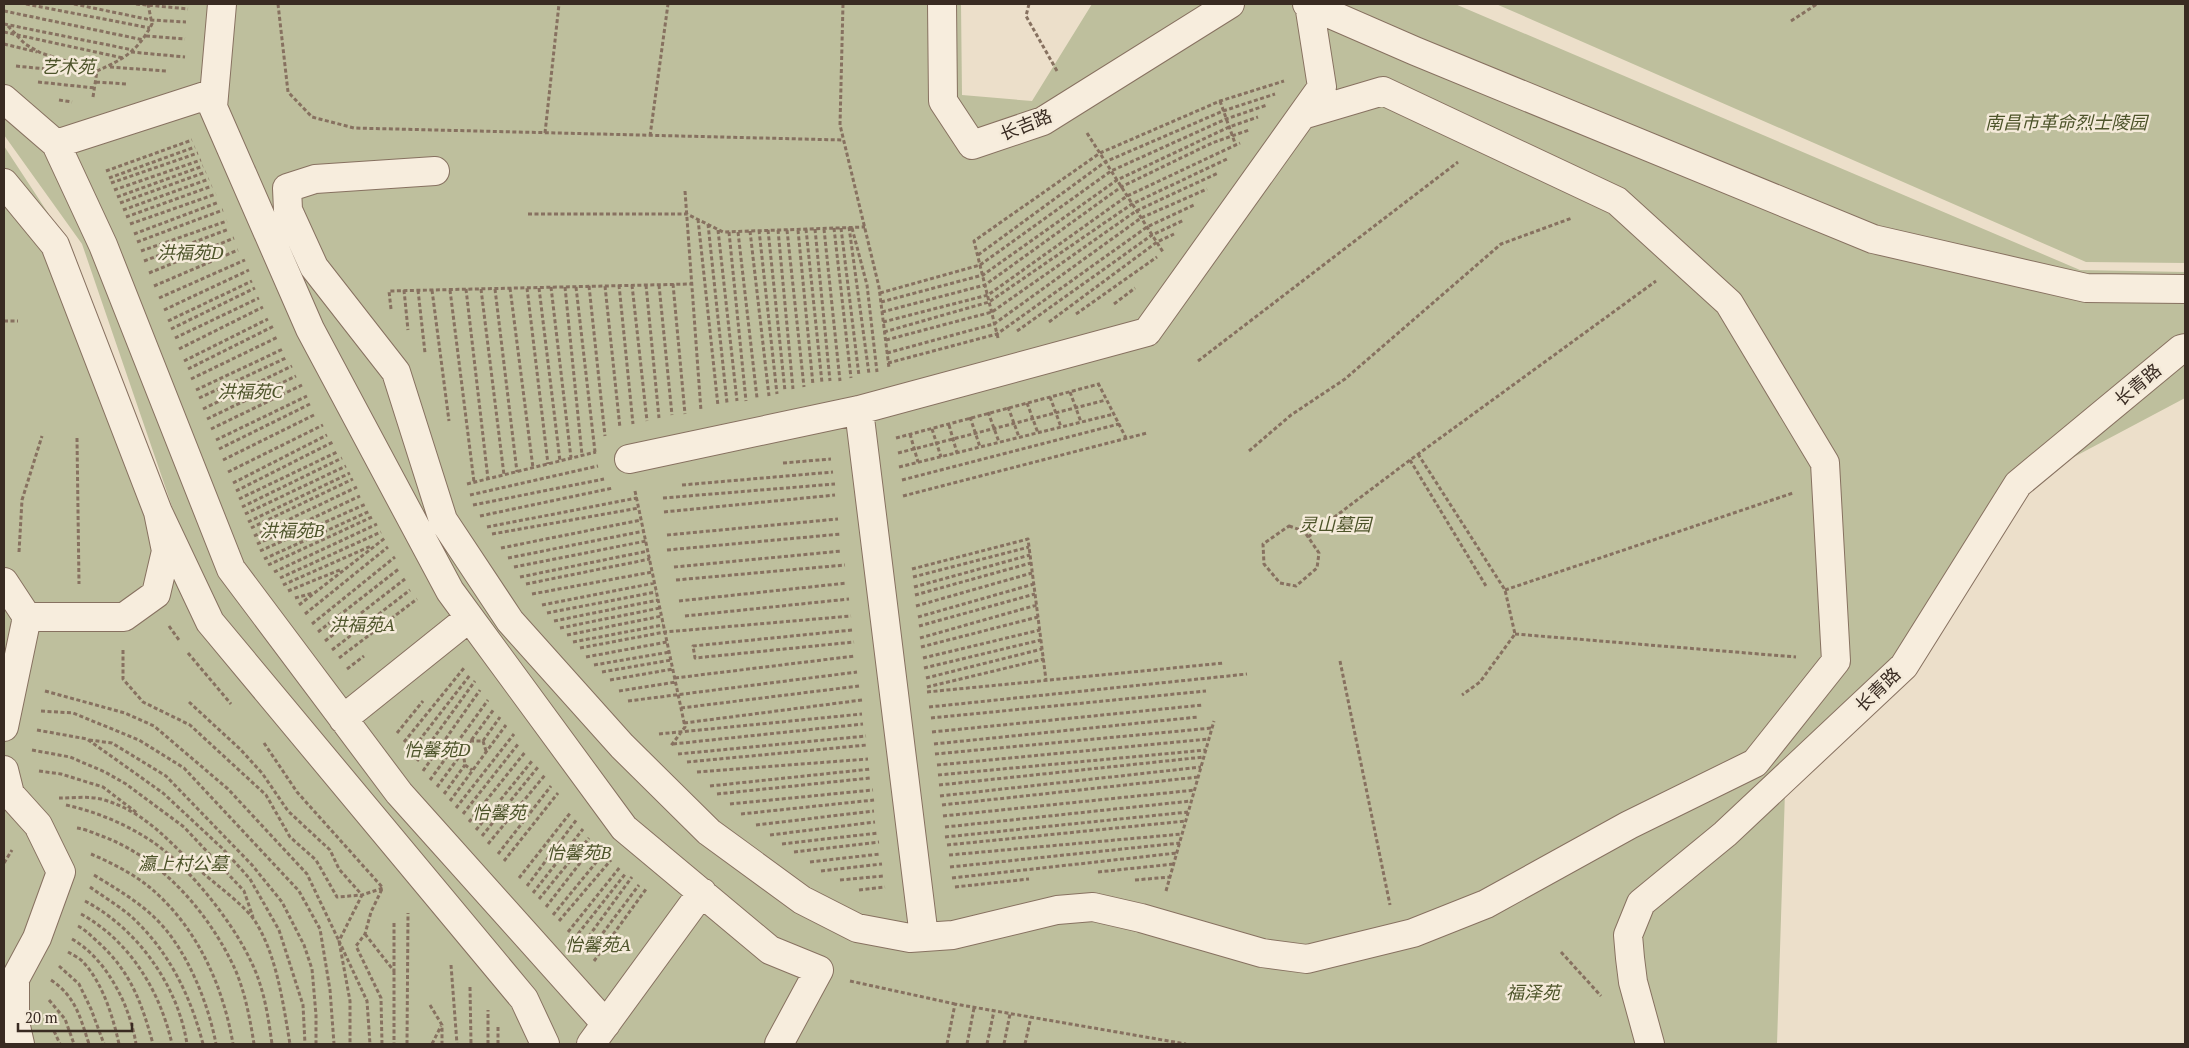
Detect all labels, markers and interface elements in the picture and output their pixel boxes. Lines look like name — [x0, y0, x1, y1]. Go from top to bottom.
park label: 艺术苑 — [41, 54, 98, 78]
street label: 长吉路 — [996, 103, 1055, 145]
park label: 南昌市革命烈士陵园 — [1985, 110, 2150, 134]
park label: 洪福苑D — [157, 240, 224, 264]
street label: 长青路 — [2109, 358, 2166, 411]
park label: 洪福苑C — [217, 379, 284, 403]
park label: 灵山墓园 — [1299, 512, 1374, 536]
park label: 洪福苑B — [260, 518, 325, 542]
park label: 洪福苑A — [329, 612, 395, 636]
street label: 长青路 — [1850, 662, 1905, 717]
park label: 怡馨苑D — [404, 737, 471, 761]
park label: 怡馨苑 — [472, 800, 529, 824]
park label: 怡馨苑B — [547, 840, 612, 864]
park label: 瀛上村公墓 — [138, 851, 231, 875]
park label: 怡馨苑A — [565, 932, 631, 956]
park label: 福泽苑 — [1506, 980, 1563, 1004]
scale bar — [18, 1000, 131, 1032]
text: 20 m — [25, 1007, 58, 1027]

